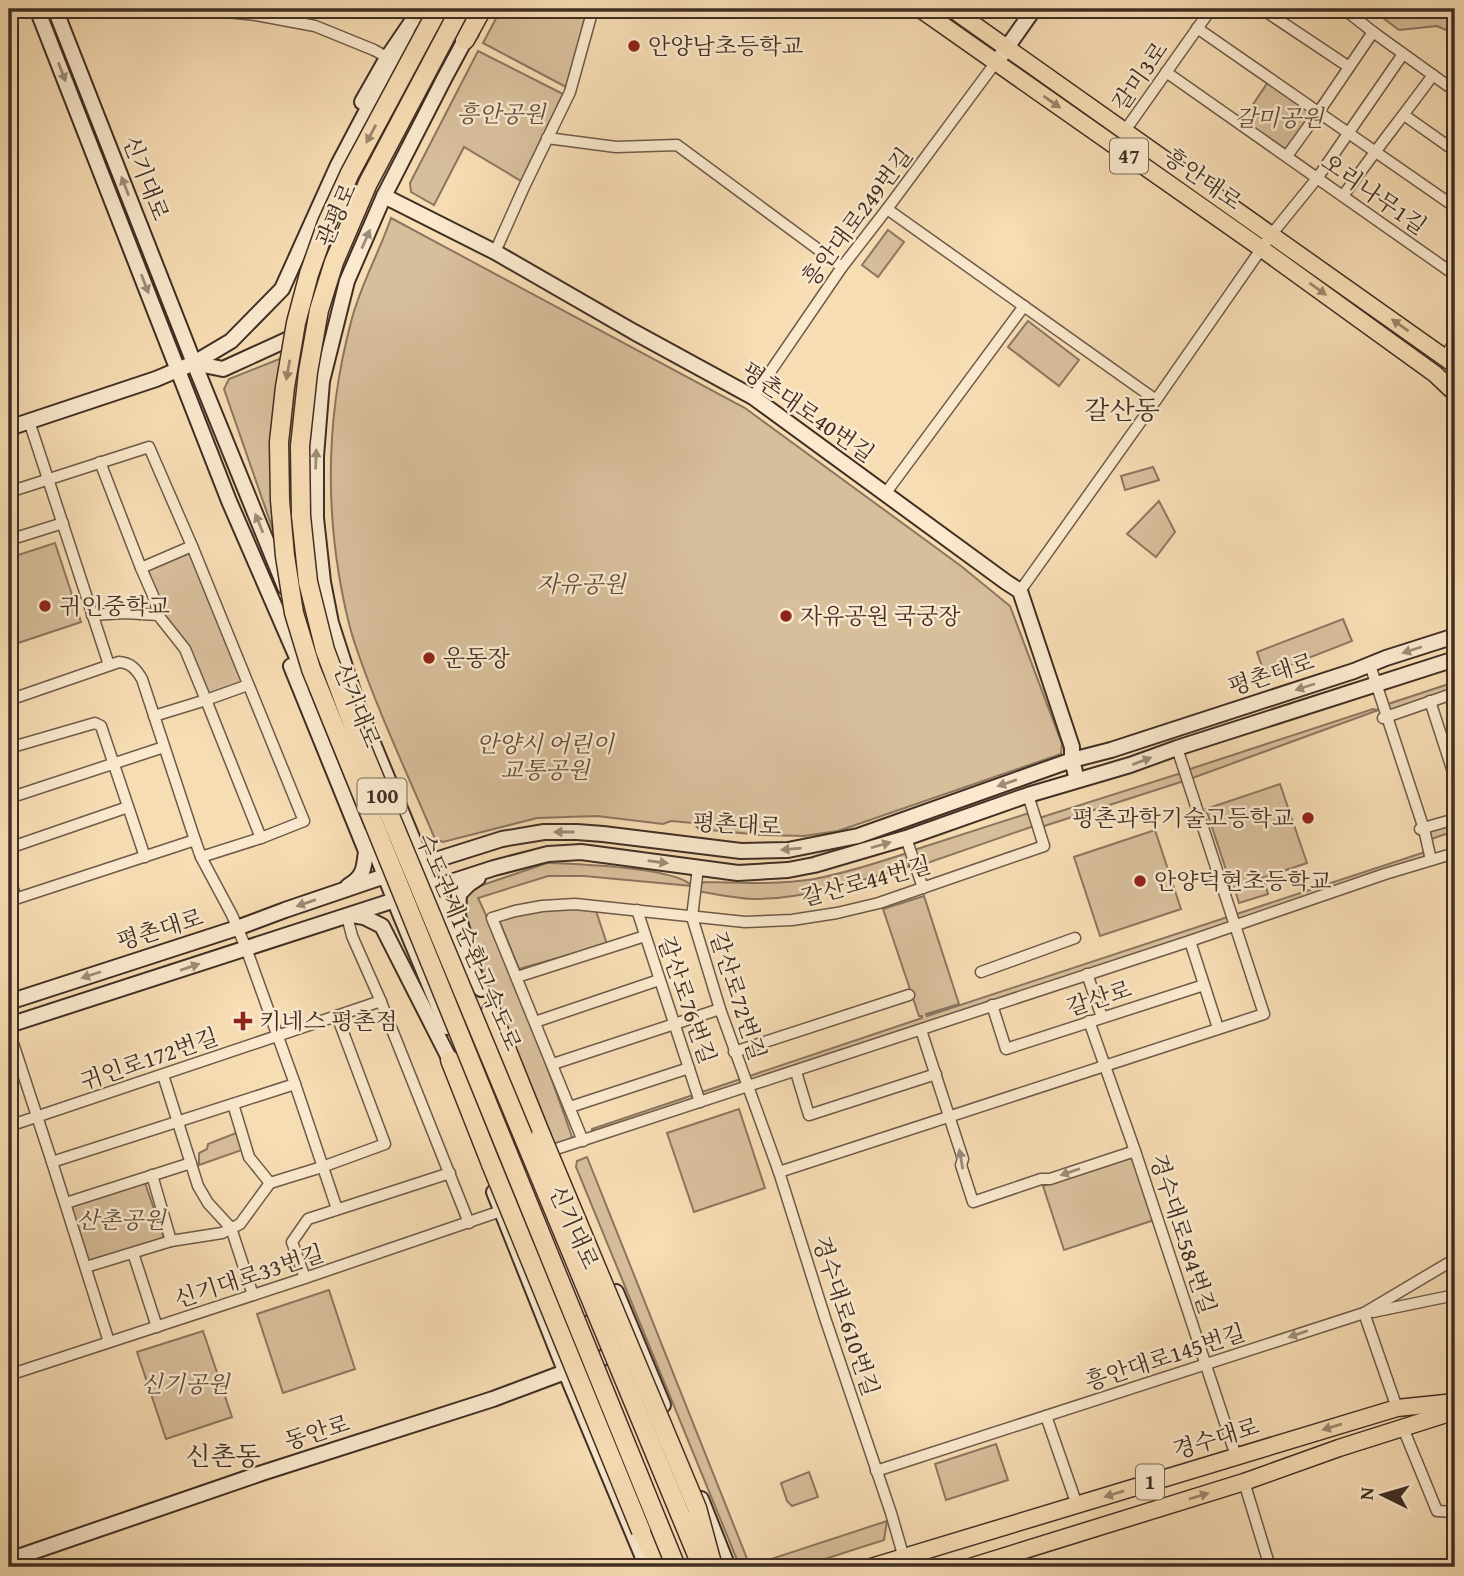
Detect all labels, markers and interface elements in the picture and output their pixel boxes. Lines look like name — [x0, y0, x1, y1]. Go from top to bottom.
place label: 안양남초등학교 — [648, 29, 804, 62]
street label: 갈미3로 — [1104, 34, 1175, 117]
marker: 안양남초등학교 — [626, 38, 642, 54]
one-way arrow — [56, 62, 67, 83]
one-way arrow — [1043, 95, 1061, 109]
park label: 흥안공원 — [457, 97, 547, 130]
park label: 갈미공원 — [1235, 101, 1325, 134]
one-way arrow — [365, 124, 377, 143]
street label: 신기대로 — [115, 130, 178, 225]
road number: 47 — [1110, 138, 1148, 174]
street label: 흥안대로249번길 — [793, 140, 920, 293]
street label: 흥안대로 — [1157, 140, 1249, 218]
street label: 오리나무1길 — [1315, 145, 1434, 242]
one-way arrow — [119, 175, 130, 196]
street label: 관평로 — [307, 178, 364, 252]
one-way arrow — [361, 228, 372, 249]
one-way arrow — [139, 274, 150, 295]
one-way arrow — [1309, 282, 1327, 296]
one-way arrow — [1391, 318, 1409, 332]
street label: 평촌대로40번길 — [735, 353, 881, 470]
one-way arrow — [282, 359, 293, 381]
district label: 갈산동 — [1084, 390, 1160, 429]
one-way arrow — [311, 448, 322, 470]
one-way arrow — [253, 513, 265, 533]
park label: 자유공원 — [537, 567, 627, 600]
place label: 귀인중학교 — [59, 589, 170, 622]
marker: 귀인중학교 — [37, 598, 53, 614]
place label: 자유공원 국궁장 — [800, 599, 961, 632]
marker: 자유공원 국궁장 — [778, 608, 794, 624]
place label: 운동장 — [443, 641, 510, 674]
street label: 평촌대로 — [1223, 644, 1318, 703]
one-way arrow — [1402, 645, 1423, 656]
marker: 운동장 — [421, 650, 437, 666]
street label: 신기대로 — [326, 657, 389, 752]
one-way arrow — [1295, 682, 1316, 693]
park label: 안양시 어린이 교통공원 — [476, 727, 616, 786]
one-way arrow — [1132, 755, 1153, 766]
road number: 100 — [358, 778, 406, 814]
one-way arrow — [997, 778, 1018, 789]
place label: 평촌과학기술고등학교 — [1072, 801, 1294, 834]
street label: 평촌대로 — [692, 805, 782, 842]
marker: 평촌과학기술고등학교 — [1300, 810, 1316, 826]
one-way arrow — [553, 826, 575, 838]
street label: 수도권제1순환고속도로 — [409, 828, 530, 1056]
one-way arrow — [871, 839, 893, 850]
one-way arrow — [780, 844, 802, 855]
street label: 갈산로44번길 — [797, 847, 934, 914]
one-way arrow — [647, 857, 669, 868]
place label: 안양덕현초등학교 — [1154, 864, 1332, 897]
marker: 안양덕현초등학교 — [1132, 873, 1148, 889]
one-way arrow — [296, 898, 317, 909]
street label: 평촌대로 — [113, 900, 207, 957]
street label: 갈산로72번길 — [702, 927, 775, 1064]
street label: 갈산로76번길 — [650, 931, 725, 1068]
one-way arrow — [180, 961, 201, 972]
one-way arrow — [80, 970, 101, 981]
street label: 갈산로 — [1062, 972, 1136, 1024]
place label: 키네스 평촌점 — [259, 1004, 397, 1037]
marker: 키네스 평촌점 — [233, 1011, 253, 1031]
street label: 귀인로172번길 — [75, 1019, 222, 1098]
one-way arrow — [955, 1148, 966, 1170]
street label: 경수대로584번길 — [1142, 1150, 1225, 1318]
one-way arrow — [1060, 1168, 1081, 1178]
street label: 신기대로 — [541, 1179, 608, 1274]
park label: 산촌공원 — [77, 1203, 167, 1236]
street label: 경수대로610번길 — [805, 1232, 888, 1400]
street label: 신기대로33번길 — [170, 1236, 328, 1315]
street label: 흥안대로145번길 — [1081, 1315, 1249, 1398]
one-way arrow — [1288, 1329, 1309, 1340]
park label: 신기공원 — [141, 1367, 231, 1400]
street label: 동안로 — [280, 1406, 354, 1457]
street label: 경수대로 — [1169, 1409, 1263, 1466]
one-way arrow — [1321, 1423, 1342, 1433]
district label: 신촌동 — [185, 1436, 261, 1475]
north arrow — [1348, 1460, 1418, 1530]
road number: 1 — [1136, 1464, 1164, 1500]
text: N — [1352, 1486, 1381, 1501]
one-way arrow — [1104, 1489, 1125, 1499]
one-way arrow — [1188, 1491, 1209, 1501]

